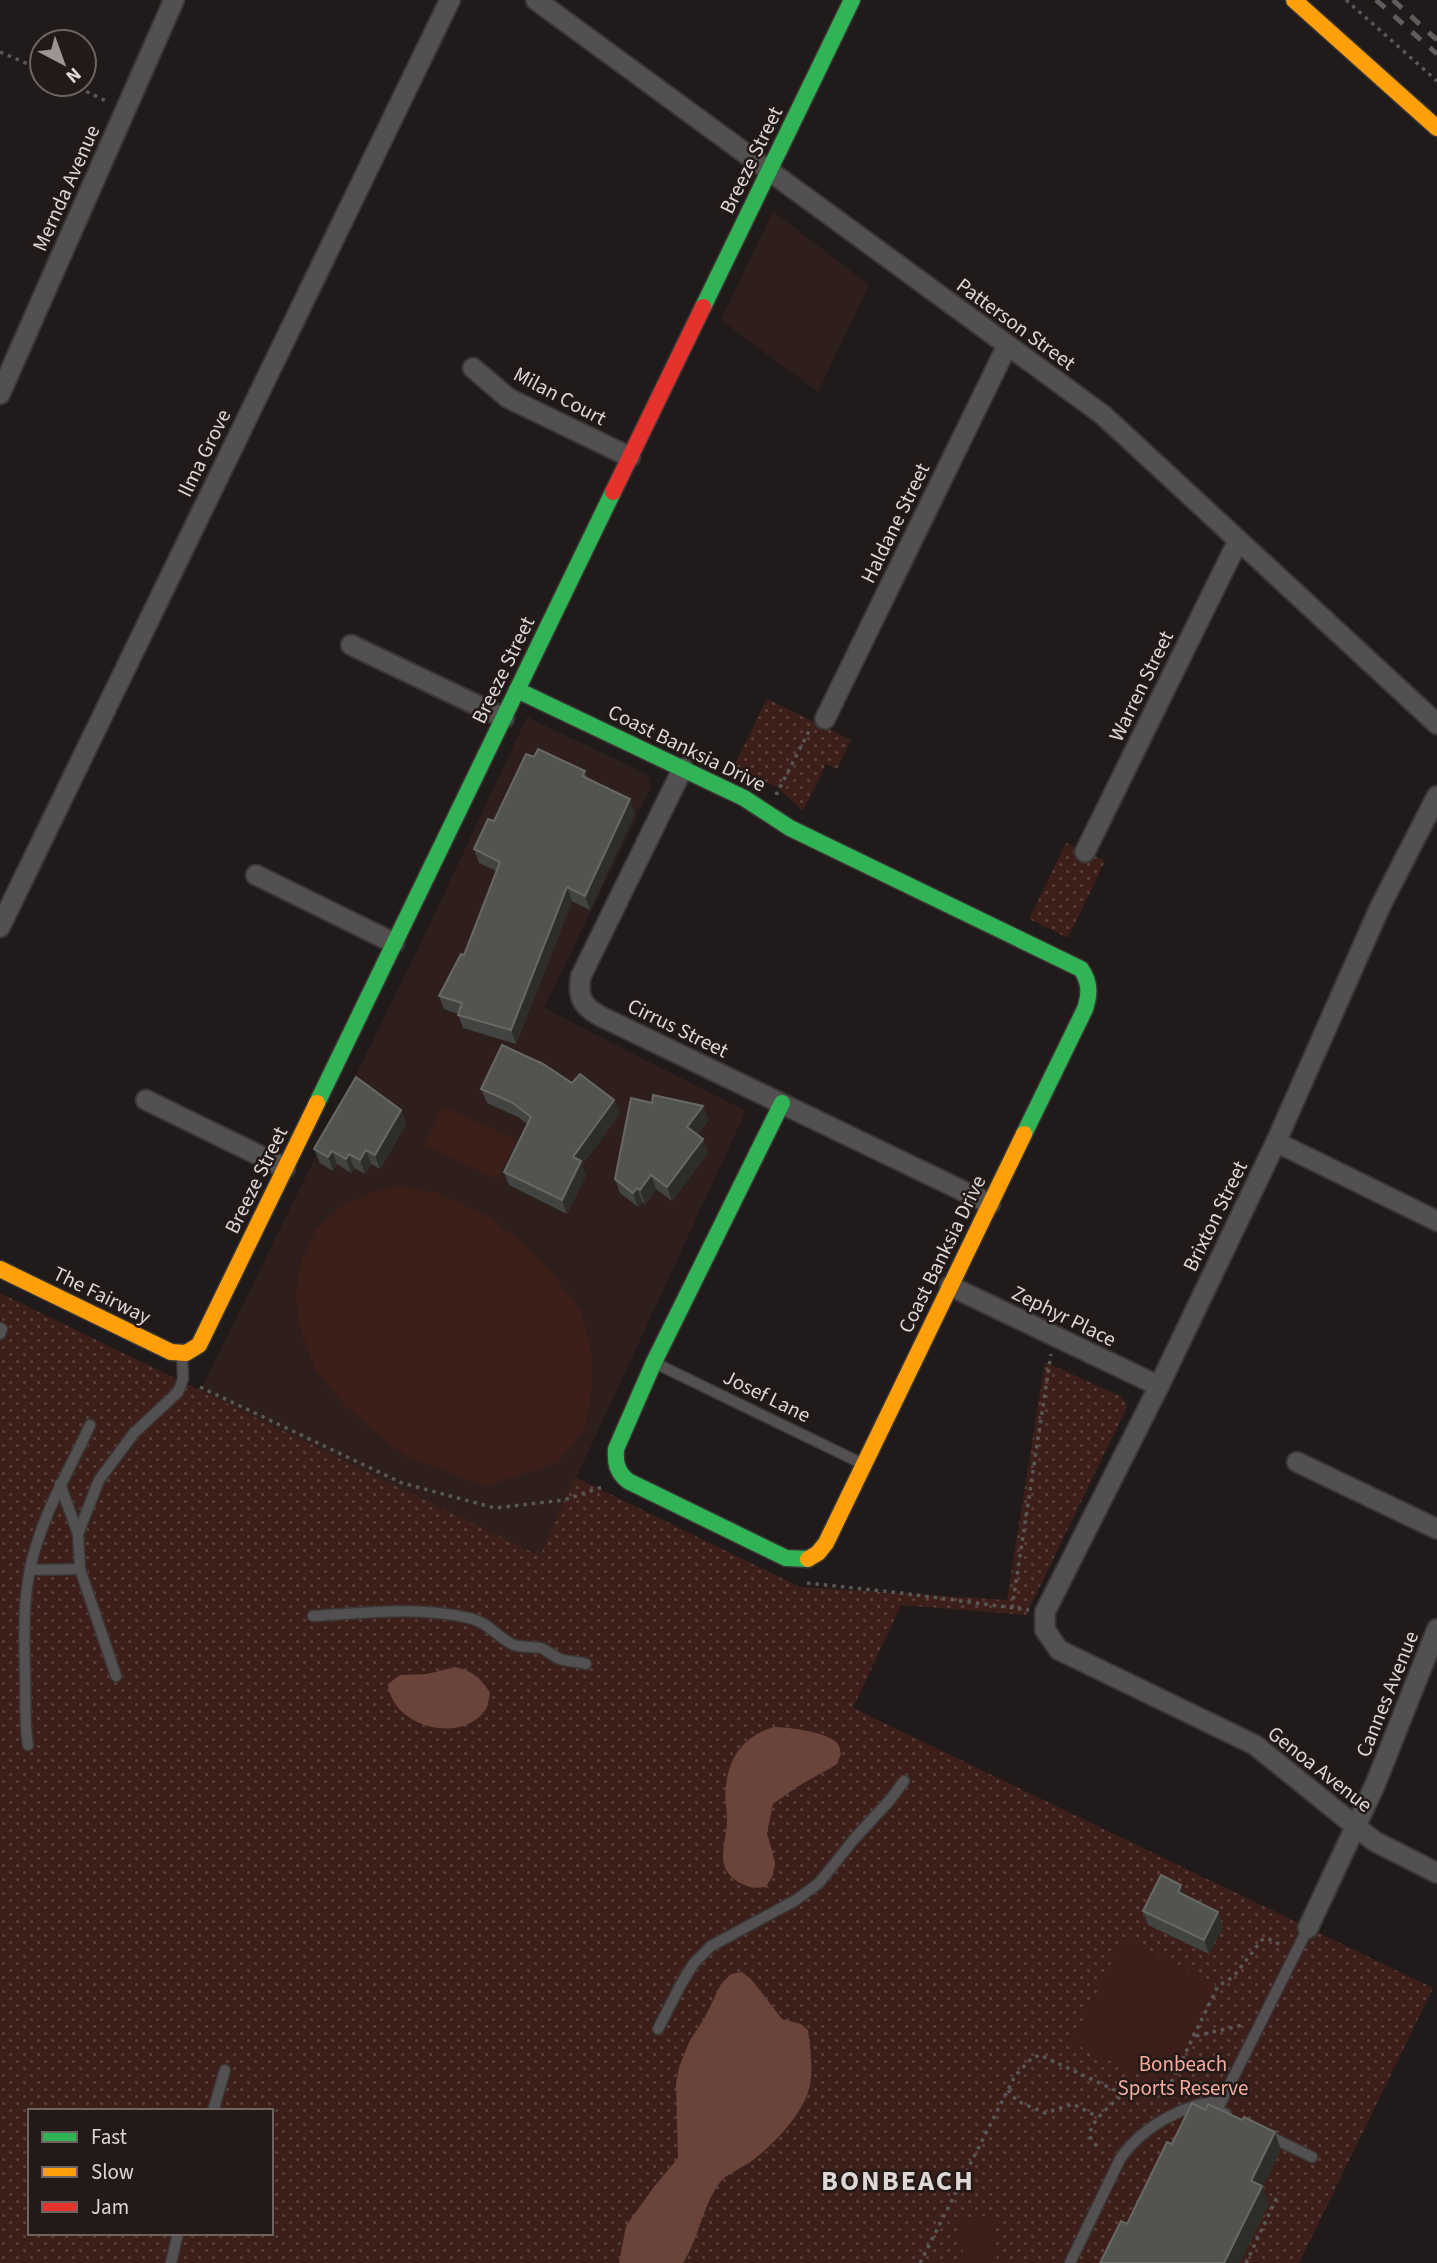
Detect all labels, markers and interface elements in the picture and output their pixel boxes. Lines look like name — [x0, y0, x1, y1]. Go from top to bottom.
north arrow — [28, 28, 98, 98]
text: N — [60, 60, 87, 89]
street label: Breeze Street — [712, 101, 790, 219]
street label: Mernda Avenue — [25, 120, 107, 256]
street label: Patterson Street — [950, 270, 1082, 378]
street label: Milan Court — [508, 359, 612, 433]
street label: Ilma Grove — [170, 404, 238, 502]
street label: Haldane Street — [853, 458, 937, 588]
street label: Breeze Street — [464, 611, 542, 729]
street label: Warren Street — [1101, 626, 1181, 746]
street label: Coast Banksia Drive — [603, 697, 771, 799]
street label: Cirrus Street — [623, 991, 733, 1065]
street label: Breeze Street — [217, 1121, 295, 1239]
street label: Brixton Street — [1175, 1155, 1255, 1277]
street label: Coast Banksia Drive — [891, 1170, 993, 1338]
street label: The Fairway — [48, 1258, 156, 1332]
street label: Zephyr Place — [1007, 1278, 1121, 1354]
street label: Josef Lane — [718, 1362, 816, 1430]
street label: Cannes Avenue — [1348, 1626, 1426, 1762]
street label: Genoa Avenue — [1261, 1719, 1379, 1819]
park label: Bonbeach Sports Reserve — [1118, 2049, 1248, 2103]
legend — [28, 2109, 273, 2235]
text: Fast — [91, 2122, 127, 2152]
text: Slow — [91, 2157, 134, 2187]
district label: BONBEACH — [821, 2161, 975, 2201]
text: Jam — [91, 2192, 129, 2222]

